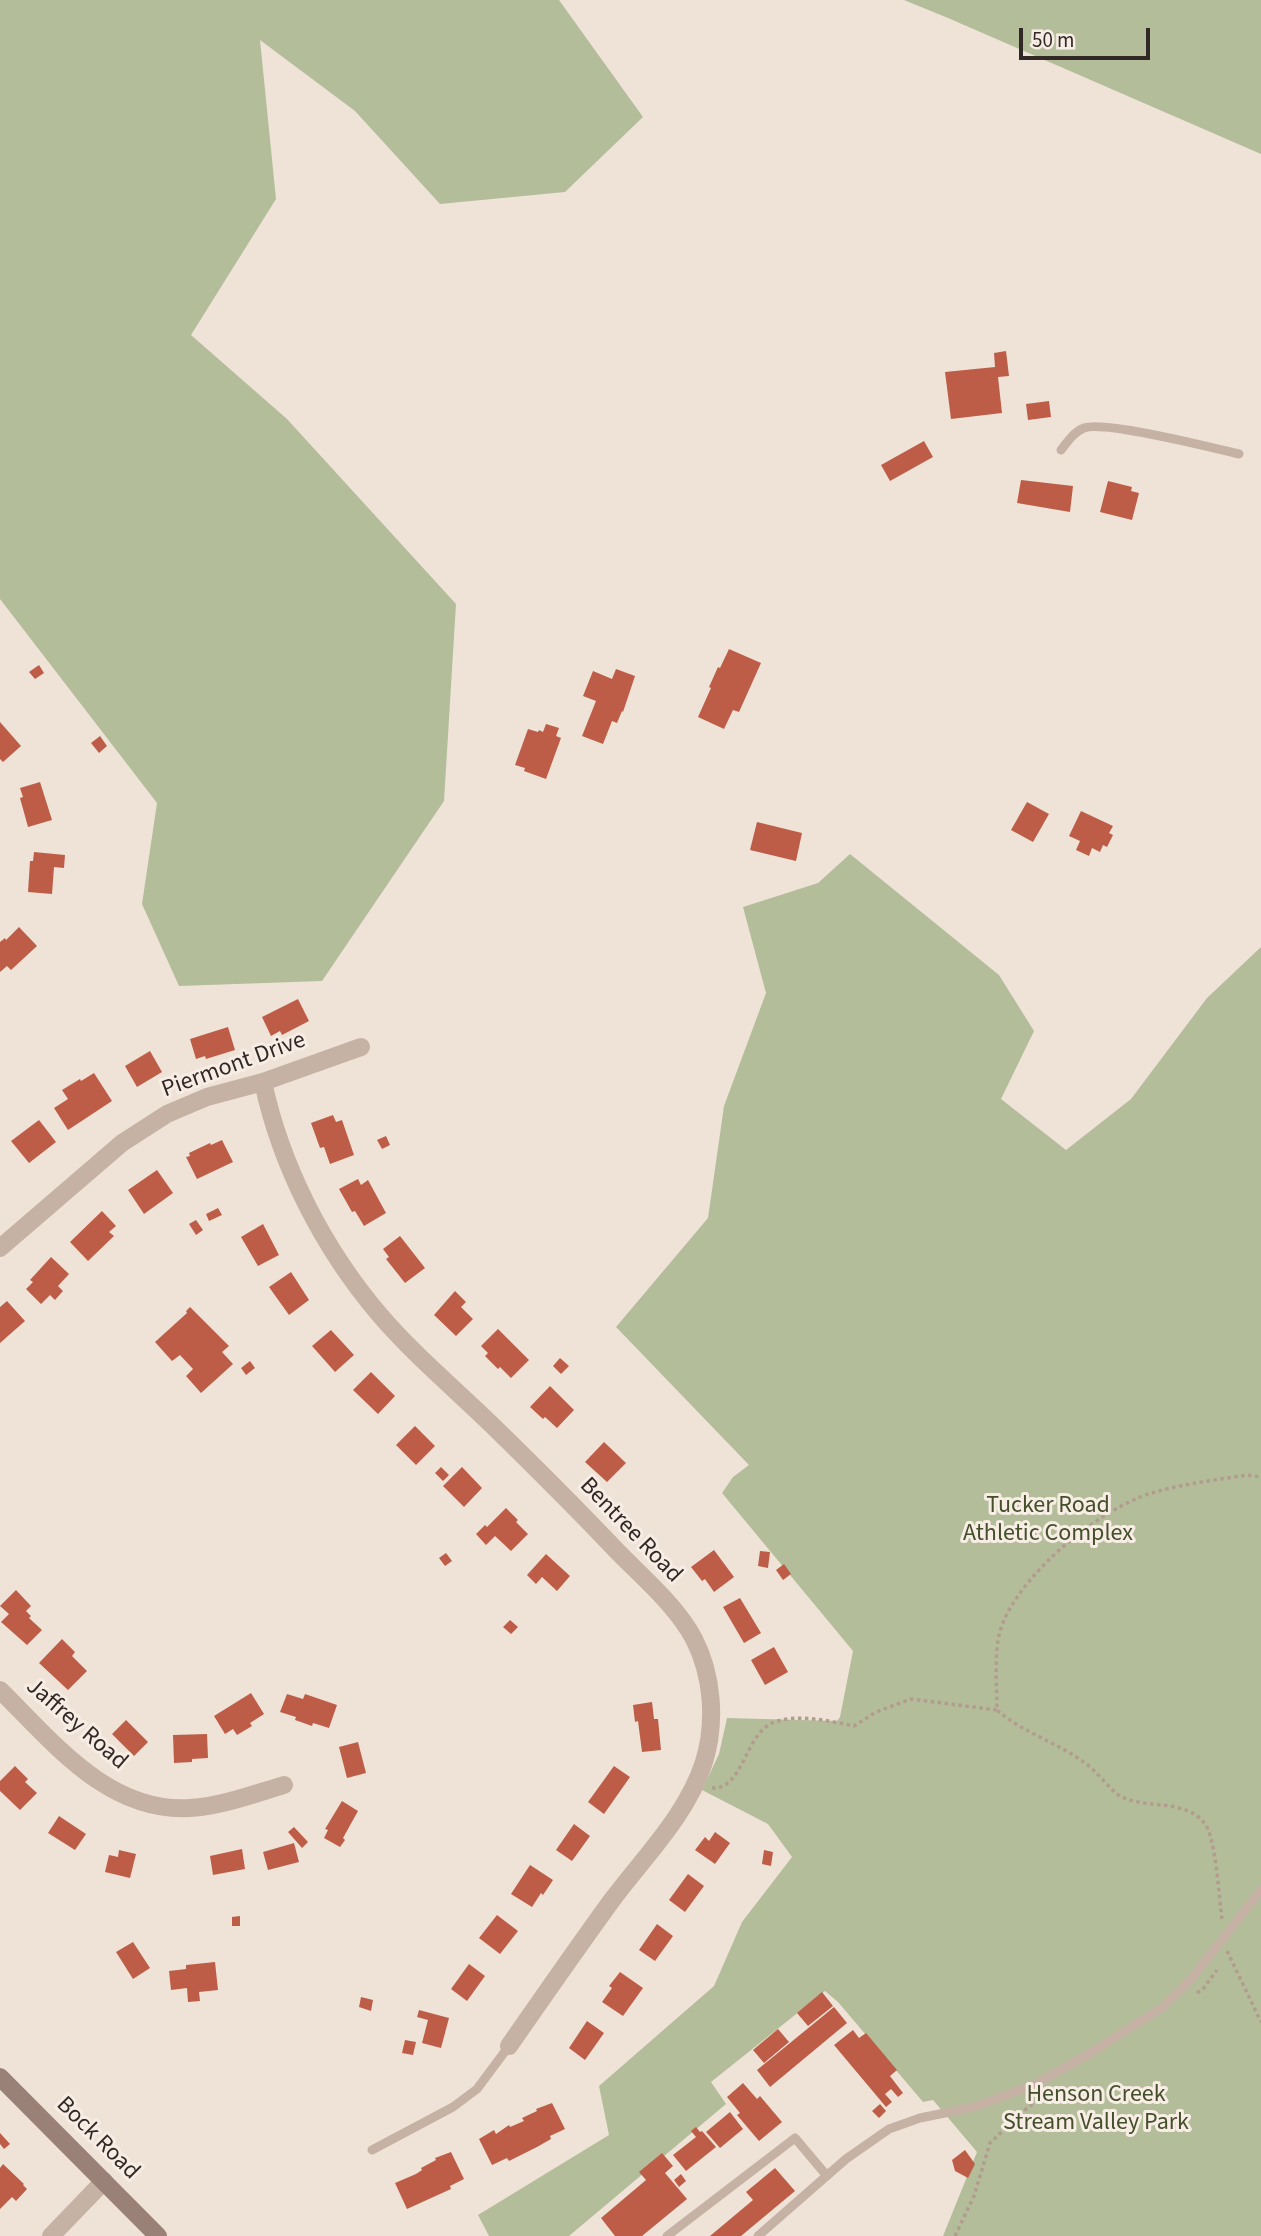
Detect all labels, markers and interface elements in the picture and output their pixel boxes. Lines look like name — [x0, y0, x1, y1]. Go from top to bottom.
scale bar — [1023, 14, 1154, 58]
text: 50 m — [1032, 25, 1074, 55]
street label: Piermont Drive — [158, 1027, 310, 1105]
street label: Bentree Road — [573, 1472, 687, 1590]
park label: Tucker Road Athletic Complex — [963, 1493, 1133, 1549]
street label: Jaffrey Road — [19, 1673, 133, 1777]
park label: Henson Creek Stream Valley Park — [1003, 2082, 1189, 2138]
street label: Bock Road — [49, 2091, 145, 2187]

